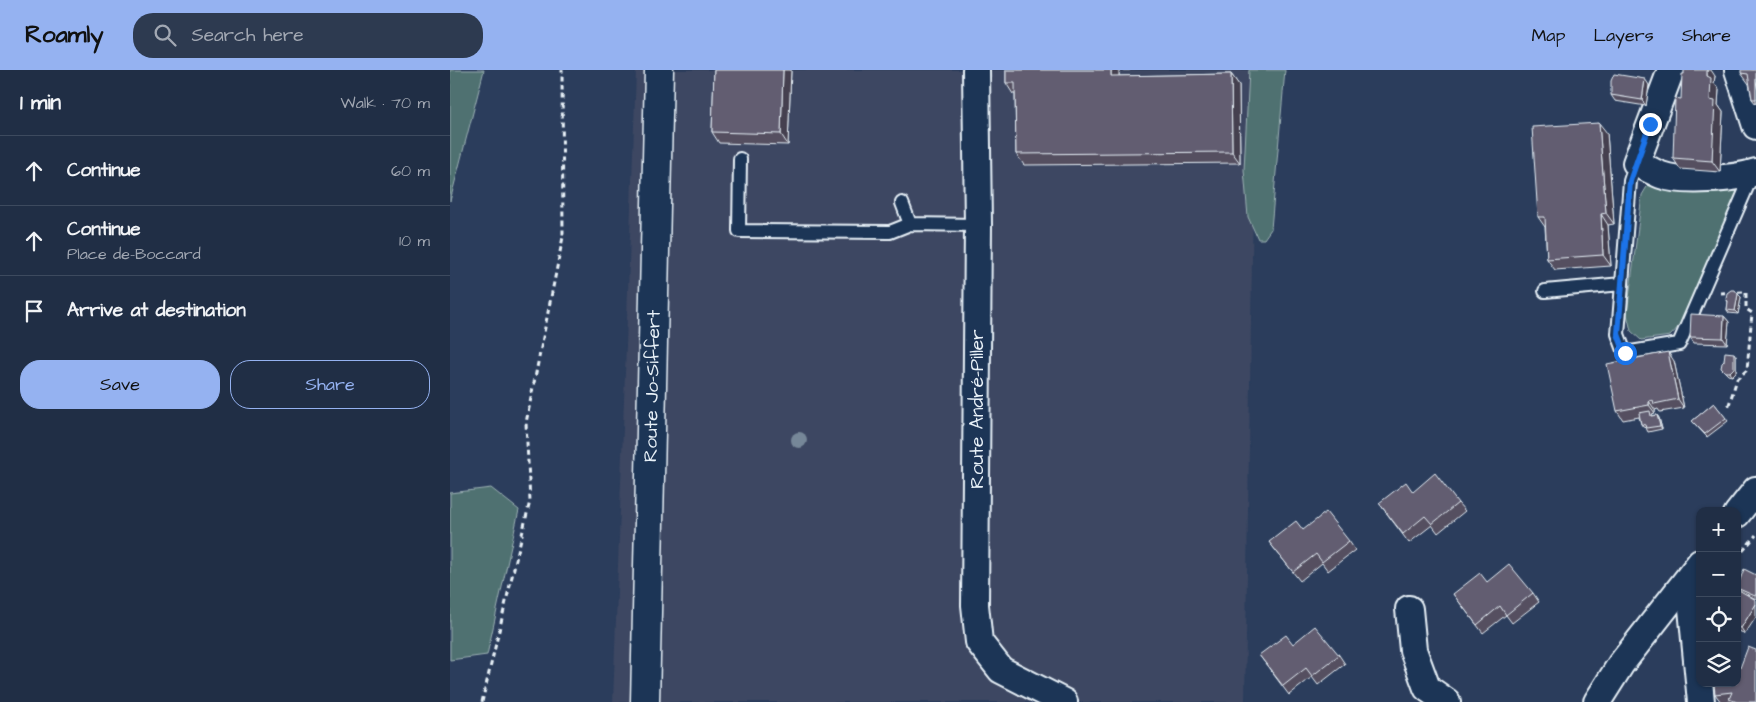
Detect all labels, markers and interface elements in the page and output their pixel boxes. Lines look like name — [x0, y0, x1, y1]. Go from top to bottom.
search box — [133, 13, 483, 58]
text: Roamly — [25, 18, 103, 52]
icon: search — [151, 21, 179, 49]
text: Search here — [191, 22, 304, 49]
text: Map — [1531, 23, 1565, 48]
text: Layers — [1593, 23, 1654, 48]
text: Share — [1682, 23, 1731, 48]
text: 1 min — [20, 88, 61, 117]
text: Walk · 70 m — [341, 92, 430, 114]
route end — [1639, 113, 1662, 136]
icon: ahead — [20, 157, 48, 185]
text: Continue — [67, 157, 141, 184]
text: 60 m — [391, 160, 430, 182]
text: Continue — [67, 216, 141, 243]
icon: ahead — [20, 227, 48, 255]
text: 10 m — [399, 230, 430, 252]
text: Place de-Boccard — [67, 243, 201, 265]
icon: arrive — [20, 297, 48, 325]
text: Arrive at destination — [67, 297, 246, 324]
street label: Route Jo-Siffert — [637, 309, 667, 462]
street label: Route André-Piller — [964, 329, 991, 489]
route start — [1614, 342, 1637, 365]
button: Save — [20, 360, 220, 409]
button: Share — [230, 360, 430, 409]
map controls — [1696, 507, 1741, 687]
button: + — [1696, 507, 1741, 552]
button: − — [1696, 552, 1741, 597]
button: locate — [1696, 597, 1741, 642]
button: layers — [1696, 642, 1741, 687]

